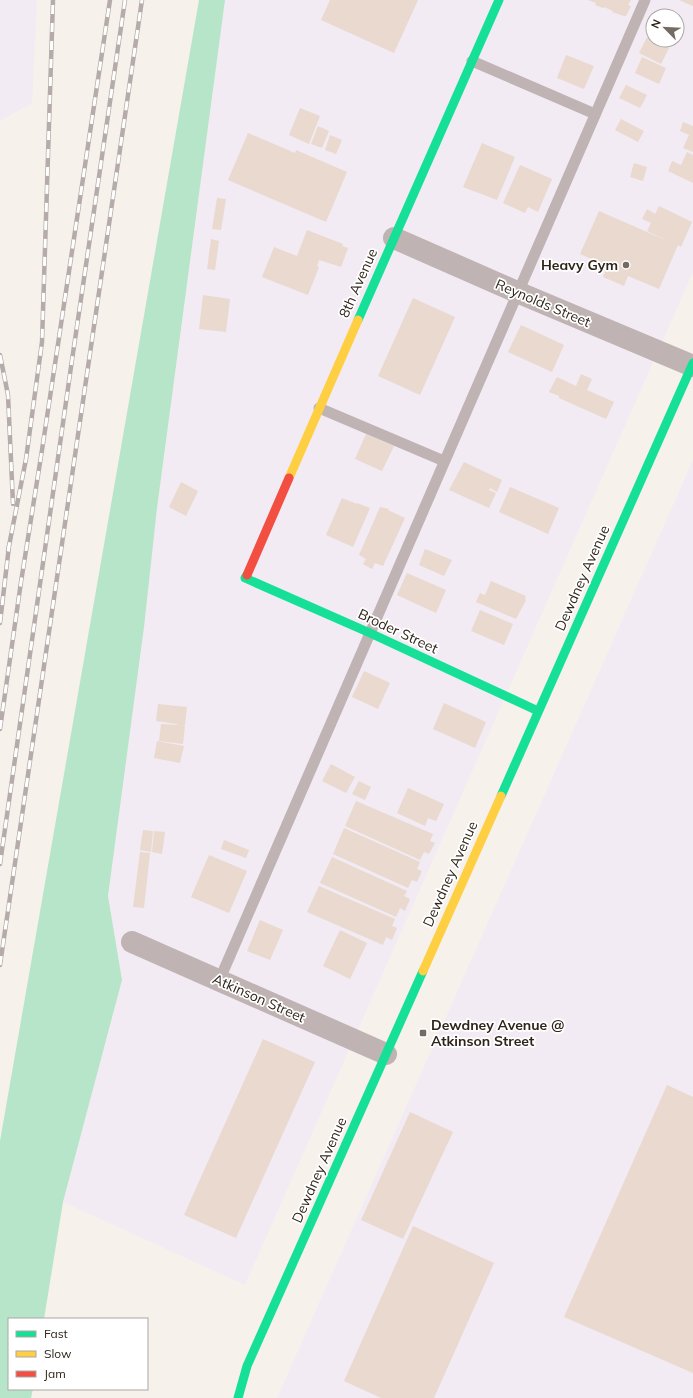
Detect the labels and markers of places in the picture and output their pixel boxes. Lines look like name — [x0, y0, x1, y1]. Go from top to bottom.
place label: Heavy Gym — [541, 256, 618, 274]
marker: Heavy Gym — [621, 260, 631, 270]
place label: Dewdney Avenue @ Atkinson Street — [431, 1016, 565, 1050]
marker: Dewdney Avenue @ Atkinson Street — [418, 1028, 428, 1038]

